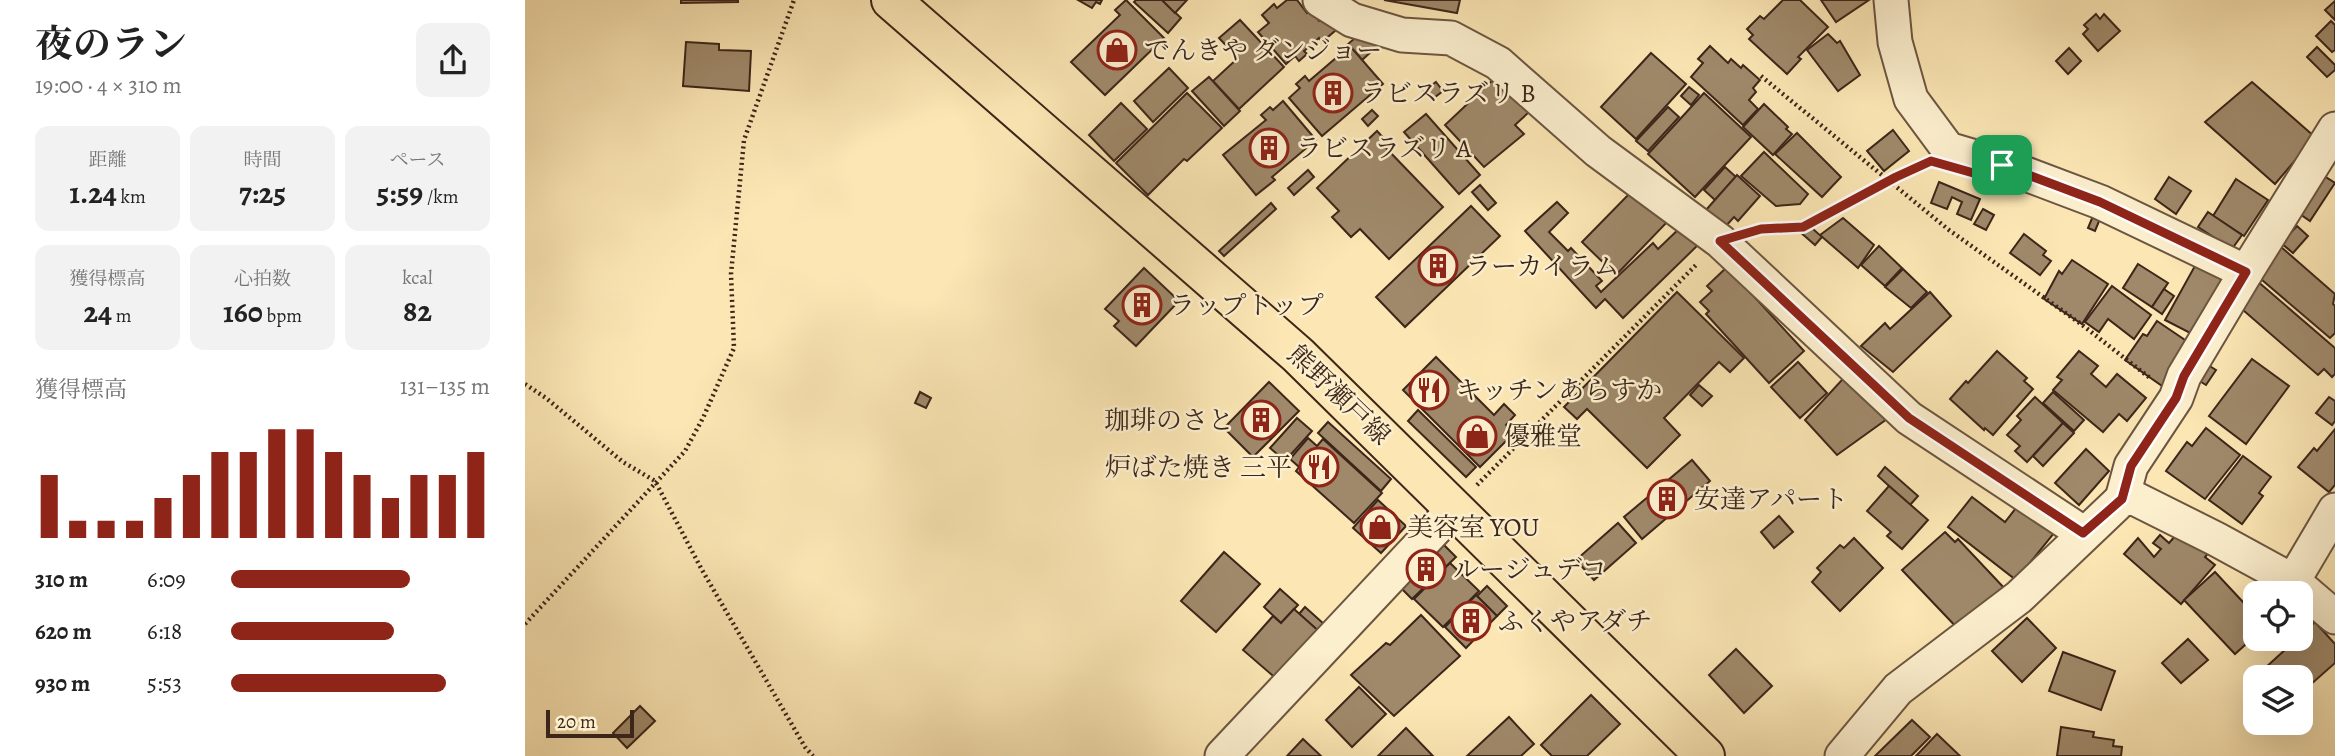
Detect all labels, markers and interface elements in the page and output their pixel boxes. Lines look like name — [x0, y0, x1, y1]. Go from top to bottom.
text: 夜のラン — [35, 18, 187, 70]
button: share — [416, 23, 490, 97]
shop icon: でんきや ダンジョー — [1096, 29, 1138, 71]
place label: でんきや ダンジョー — [1144, 33, 1382, 68]
text: 19:00 · 4 × 310 m — [35, 70, 182, 101]
building icon: ラビスラズリ B — [1312, 72, 1354, 114]
place label: ラビスラズリ B — [1360, 76, 1536, 111]
building icon: ラビスラズリ A — [1248, 127, 1290, 169]
place label: ラビスラズリ A — [1296, 131, 1472, 166]
pin — [1972, 135, 2032, 195]
icon: arrive — [1983, 146, 2021, 184]
text: 距離 — [88, 147, 127, 173]
text: 時間 — [243, 147, 282, 173]
text: ペース — [389, 147, 446, 173]
text: 1.24 — [69, 173, 117, 213]
text: 7:25 — [239, 173, 286, 213]
text: 5:59 — [377, 173, 423, 213]
text: km — [117, 184, 146, 210]
text: /km — [423, 184, 458, 210]
building icon: ラーカイラム — [1417, 245, 1459, 287]
place label: ラーカイラム — [1465, 249, 1619, 284]
text: kcal — [402, 265, 433, 291]
text: 獲得標高 — [69, 266, 146, 292]
text: 心拍数 — [234, 266, 291, 292]
building icon: ラップトップ — [1121, 284, 1163, 326]
place label: ラップトップ — [1169, 288, 1324, 323]
text: 82 — [403, 291, 432, 331]
text: 24 — [83, 292, 112, 332]
text: 160 — [223, 292, 263, 332]
text: m — [112, 303, 132, 329]
text: bpm — [263, 303, 302, 329]
street label: 熊野瀬戸線 — [1280, 337, 1398, 453]
restaurant icon: キッチンあらすか — [1408, 369, 1450, 411]
text: 131–135 m — [400, 371, 490, 402]
place label: キッチンあらすか — [1456, 373, 1662, 408]
text: 獲得標高 — [35, 374, 127, 405]
building icon: 珈琲のさと — [1240, 399, 1282, 441]
place label: 珈琲のさと — [1104, 403, 1234, 438]
shop icon: 優雅堂 — [1456, 415, 1498, 457]
place label: 優雅堂 — [1504, 419, 1582, 454]
restaurant icon: 炉ばた焼き 三平 — [1298, 446, 1340, 488]
place label: 炉ばた焼き 三平 — [1105, 450, 1292, 485]
building icon: 安達アパート — [1646, 478, 1688, 520]
place label: 安達アパート — [1694, 482, 1848, 517]
shop icon: 美容室 YOU — [1359, 506, 1401, 548]
place label: 美容室 YOU — [1407, 510, 1539, 545]
building icon: ルージュデコ — [1405, 548, 1447, 590]
place label: ルージュデコ — [1453, 552, 1607, 587]
text: 310 m — [35, 564, 88, 595]
text: 6:09 — [147, 564, 186, 595]
map controls — [2243, 581, 2313, 735]
button: locate — [2243, 581, 2313, 651]
building icon: ふくやアダチ — [1450, 600, 1492, 642]
place label: ふくやアダチ — [1498, 604, 1652, 639]
text: 620 m — [35, 616, 92, 647]
text: 6:18 — [147, 616, 182, 647]
button: layers — [2243, 665, 2313, 735]
text: 930 m — [35, 668, 90, 699]
text: 5:53 — [147, 668, 182, 699]
scale bar — [546, 707, 633, 739]
text: 20 m — [557, 709, 596, 735]

